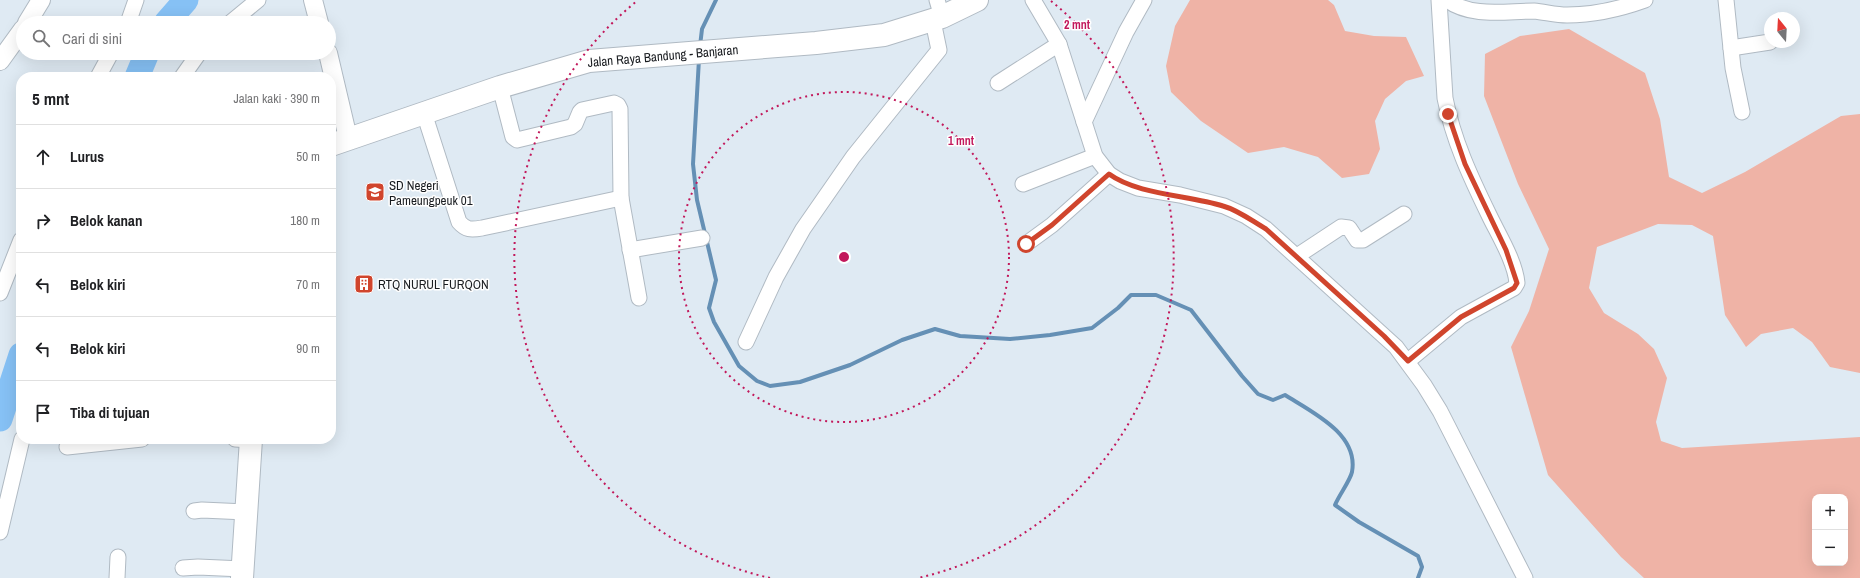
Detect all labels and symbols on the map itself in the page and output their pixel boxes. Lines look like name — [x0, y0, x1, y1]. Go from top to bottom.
north arrow — [1764, 12, 1800, 48]
text: 2 mnt — [1064, 17, 1091, 33]
street label: Jalan Raya Bandung - Banjaran — [587, 41, 739, 71]
route end — [1439, 105, 1457, 123]
text: 1 mnt — [948, 133, 975, 149]
place label: SD Negeri Pameungpeuk 01 — [389, 177, 473, 209]
school or university icon: SD Negeri Pameungpeuk 01 — [364, 181, 386, 203]
route start — [1017, 235, 1035, 253]
centre of rings — [837, 250, 851, 264]
building icon: RTQ NURUL FURQON — [353, 273, 375, 295]
place label: RTQ NURUL FURQON — [378, 276, 489, 293]

